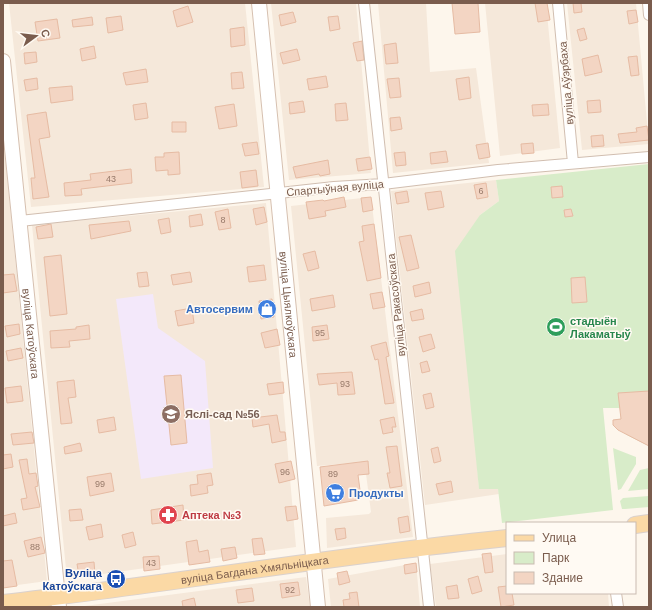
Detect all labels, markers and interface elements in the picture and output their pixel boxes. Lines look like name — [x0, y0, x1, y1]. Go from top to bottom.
north arrow — [16, 16, 56, 56]
text: С — [39, 28, 52, 39]
street label: вуліца Аўэрбаха — [556, 40, 576, 125]
house number: 43 — [106, 174, 116, 184]
street label: Спартыўная вуліца — [286, 178, 385, 198]
house number: 6 — [478, 186, 484, 196]
house number: 8 — [220, 215, 226, 225]
street label: вуліца Цыялкоўскага — [277, 251, 300, 359]
street label: вуліца Ракасоўскага — [385, 252, 407, 357]
street label: вуліца Катоўскага — [20, 288, 42, 380]
shop icon: Автосервим — [256, 298, 278, 320]
place label: Автосервим — [186, 303, 253, 315]
place label: стадыён Лакаматыў — [570, 315, 632, 340]
sports icon: стадыён Лакаматыў — [545, 316, 567, 338]
house number: 95 — [315, 328, 325, 338]
house number: 93 — [340, 379, 350, 389]
school or university icon: Яслі-сад №56 — [160, 403, 182, 425]
place label: Яслі-сад №56 — [185, 408, 260, 420]
house number: 96 — [280, 467, 290, 477]
house number: 89 — [328, 469, 338, 479]
house number: 99 — [95, 479, 105, 489]
supermarket icon: Продукты — [324, 482, 346, 504]
place label: Продукты — [349, 487, 404, 499]
pharmacy icon: Аптека №3 — [157, 504, 179, 526]
place label: Аптека №3 — [182, 509, 241, 521]
legend — [506, 522, 636, 594]
text: Улица — [542, 531, 576, 545]
house number: 88 — [30, 542, 40, 552]
text: Парк — [542, 551, 570, 565]
street label: вуліца Багдана Хмяльніцкага — [180, 554, 330, 586]
house number: 43 — [146, 558, 156, 568]
place label: Вуліца Катоўскага — [43, 567, 103, 592]
bus stop icon: Вуліца Катоўскага — [105, 568, 127, 590]
text: Здание — [542, 571, 583, 585]
house number: 92 — [285, 585, 295, 595]

